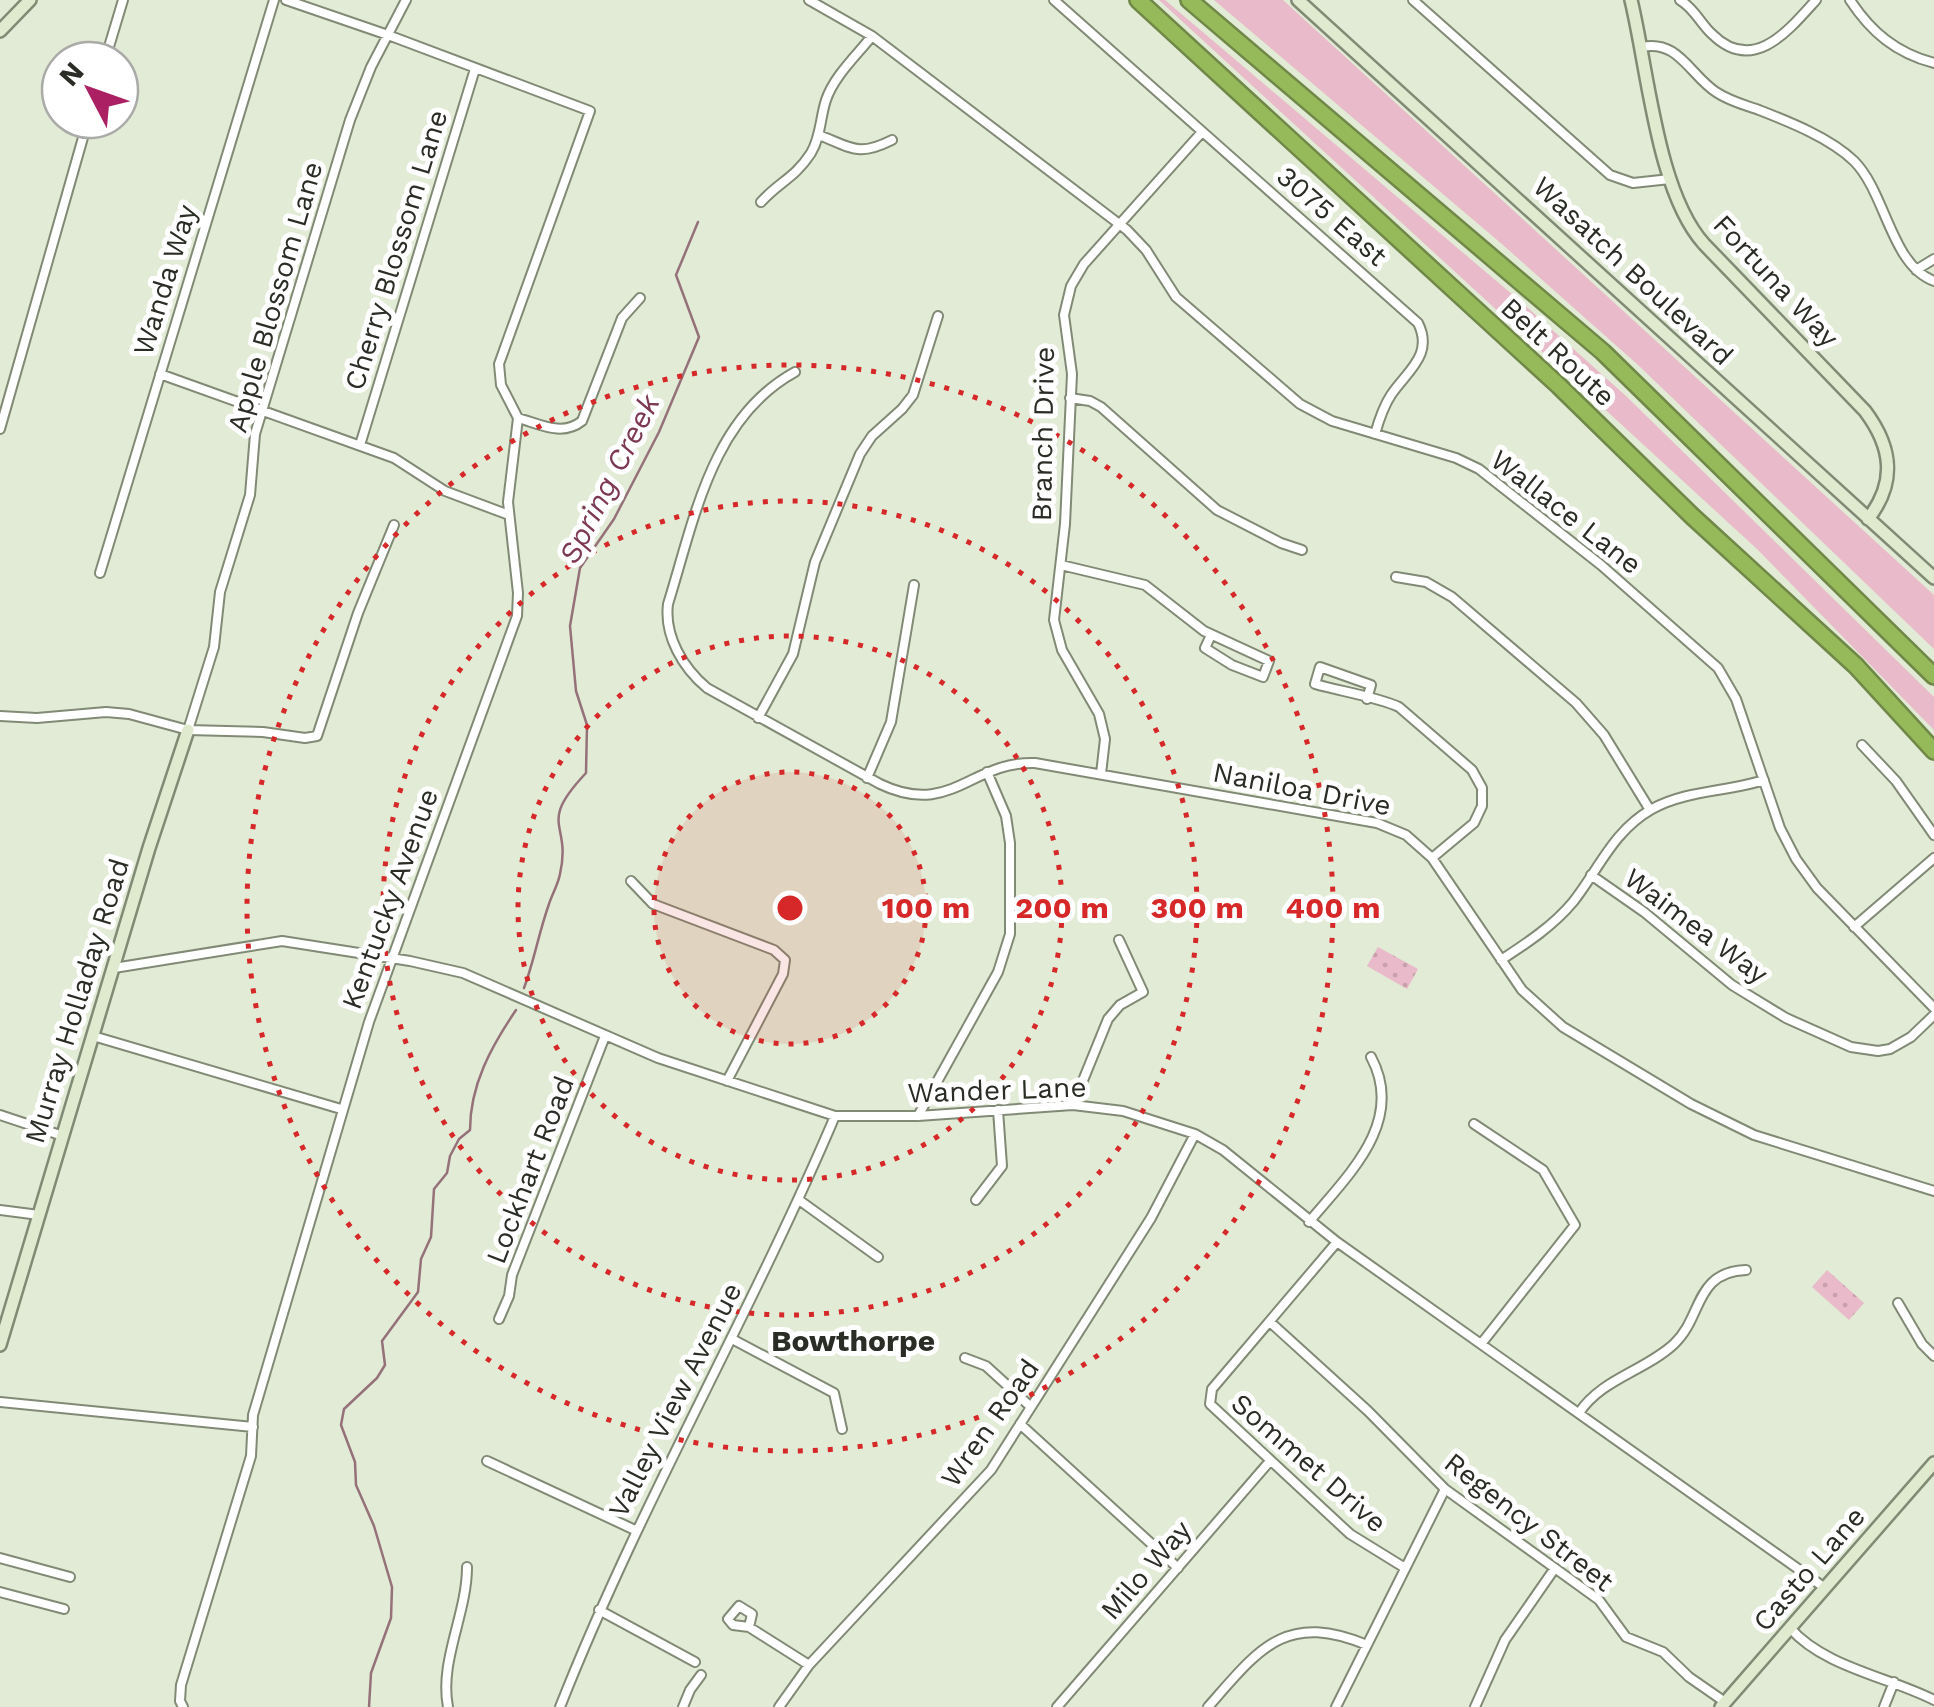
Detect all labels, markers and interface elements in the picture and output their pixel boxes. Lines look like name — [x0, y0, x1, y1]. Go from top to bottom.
north arrow — [40, 40, 140, 140]
text: N — [52, 55, 91, 93]
street label: Cherry Blossom Lane — [338, 106, 454, 394]
street label: Apple Blossom Lane — [221, 158, 329, 436]
street label: 3075 East — [1270, 159, 1394, 273]
street label: Wasatch Boulevard — [1526, 170, 1740, 372]
street label: Wanda Way — [126, 200, 204, 359]
street label: Fortuna Way — [1706, 208, 1846, 354]
street label: Belt Route — [1494, 291, 1622, 413]
street label: Branch Drive — [1025, 346, 1061, 522]
water label: Spring Creek — [551, 387, 667, 569]
street label: Wallace Lane — [1484, 443, 1648, 581]
street label: Naniloa Drive — [1210, 756, 1394, 822]
street label: Kentucky Avenue — [335, 784, 445, 1014]
street label: Murray Holladay Road — [18, 855, 136, 1147]
street label: Waimea Way — [1618, 861, 1775, 991]
centre of rings — [772, 890, 808, 926]
text: 100 m — [882, 890, 970, 925]
text: 200 m — [1015, 890, 1109, 925]
text: 300 m — [1150, 890, 1244, 925]
text: 400 m — [1286, 890, 1380, 925]
street label: Wander Lane — [907, 1070, 1087, 1110]
street label: Lockhart Road — [479, 1072, 581, 1268]
street label: Valley View Avenue — [602, 1277, 748, 1523]
district label: Bowthorpe — [771, 1323, 935, 1358]
street label: Wren Road — [934, 1353, 1046, 1493]
street label: Sommet Drive — [1225, 1387, 1393, 1539]
street label: Regency Street — [1438, 1446, 1620, 1598]
street label: Casto Lane — [1746, 1500, 1872, 1638]
street label: Milo Way — [1094, 1513, 1198, 1626]

